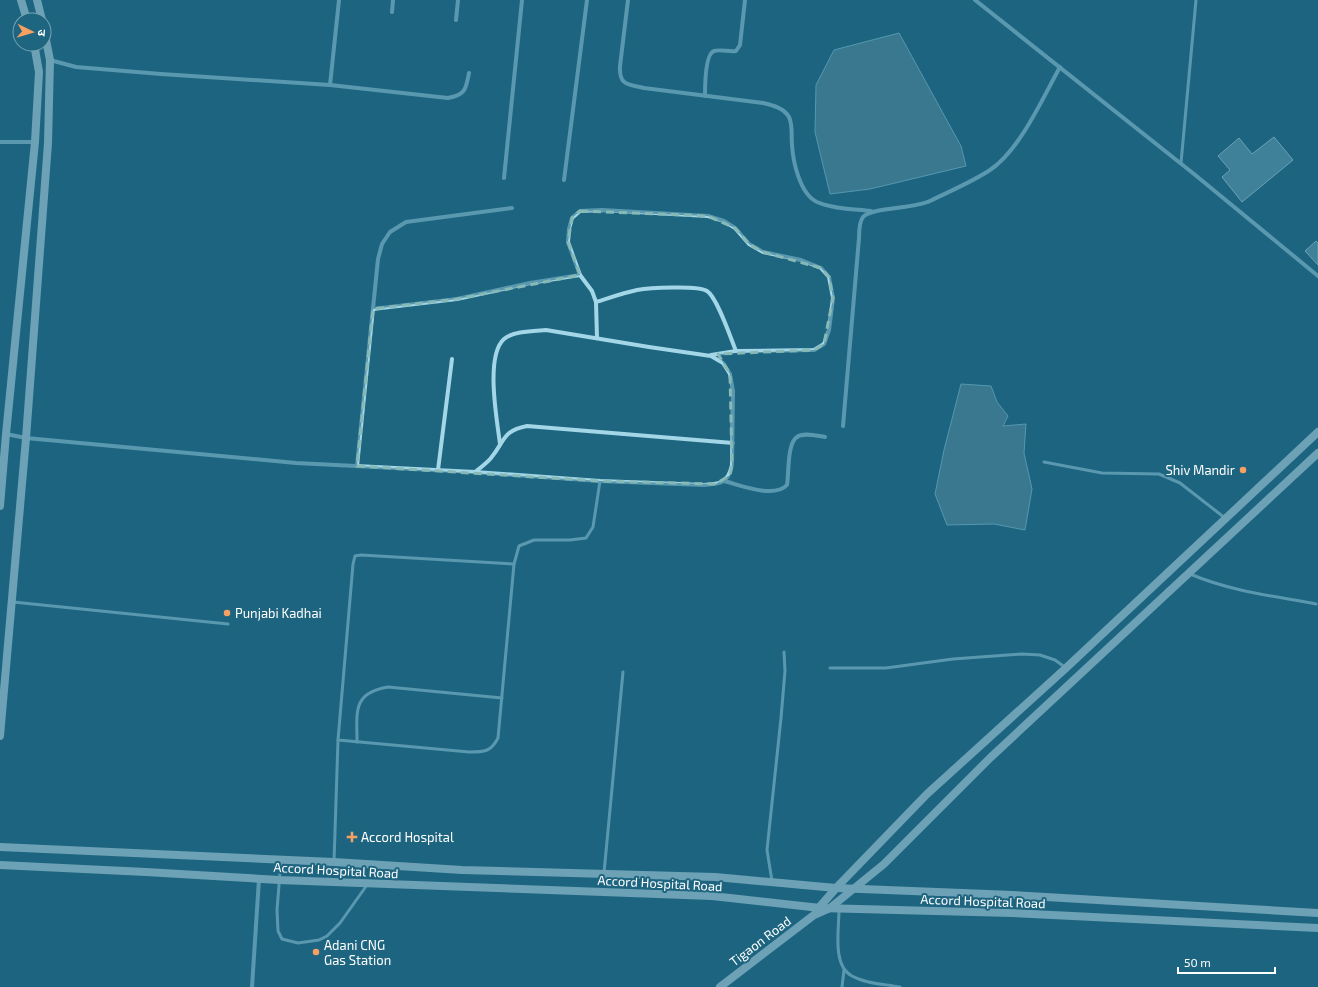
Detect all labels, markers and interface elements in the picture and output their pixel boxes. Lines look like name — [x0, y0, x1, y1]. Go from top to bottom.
north arrow — [12, 12, 52, 52]
text: उ — [36, 29, 49, 37]
place label: Shiv Mandir — [1165, 462, 1235, 478]
marker: Shiv Mandir — [1238, 465, 1248, 475]
place label: Punjabi Kadhai — [235, 605, 322, 621]
marker: Punjabi Kadhai — [222, 608, 232, 618]
place label: Accord Hospital — [361, 829, 454, 845]
marker: Accord Hospital — [346, 831, 358, 843]
street label: Accord Hospital Road — [273, 859, 399, 881]
street label: Accord Hospital Road — [597, 872, 723, 894]
street label: Accord Hospital Road — [920, 891, 1046, 911]
street label: Tigaon Road — [726, 913, 794, 969]
place label: Adani CNG Gas Station — [324, 937, 391, 968]
marker: Adani CNG Gas Station — [311, 947, 321, 957]
scale bar — [1178, 949, 1275, 975]
text: 50 m — [1184, 955, 1211, 969]

